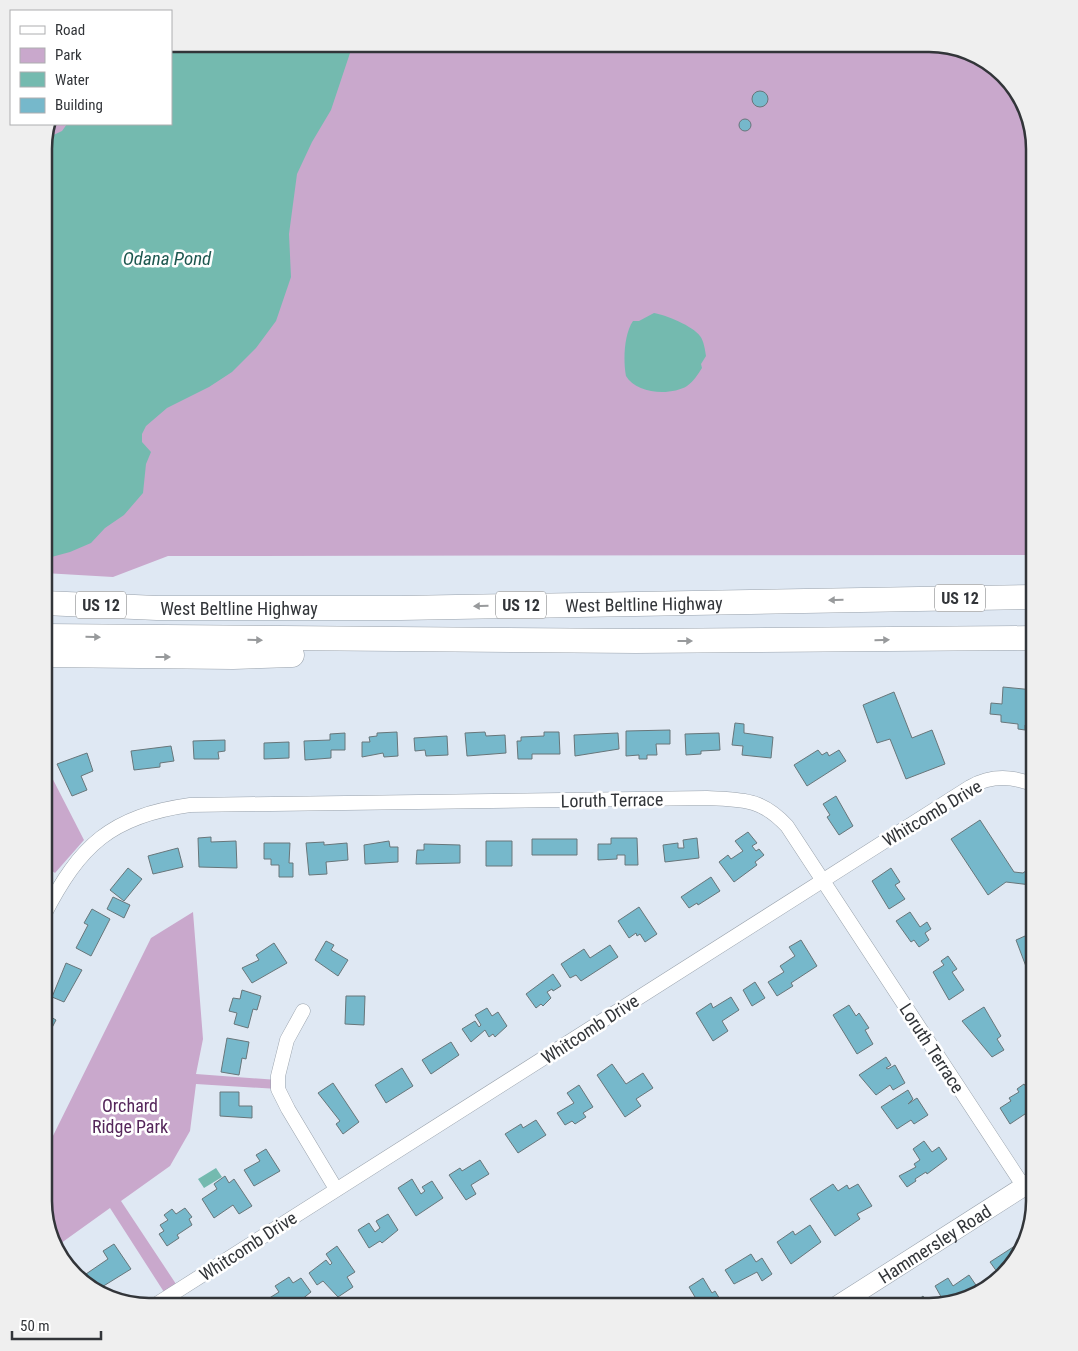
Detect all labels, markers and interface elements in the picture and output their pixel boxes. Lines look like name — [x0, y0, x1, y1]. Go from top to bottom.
legend — [10, 10, 172, 125]
text: Road — [55, 21, 85, 39]
text: Park — [55, 46, 82, 64]
text: Water — [55, 71, 90, 89]
text: Building — [55, 96, 103, 114]
water label: Odana Pond — [123, 247, 212, 270]
road number: US 12 — [935, 584, 985, 612]
road number: US 12 — [76, 592, 126, 618]
road number: US 12 — [496, 592, 546, 618]
street label: West Beltline Highway — [565, 592, 723, 616]
one-way arrow — [828, 596, 844, 604]
street label: West Beltline Highway — [160, 598, 318, 619]
one-way arrow — [473, 602, 489, 610]
one-way arrow — [85, 633, 101, 641]
one-way arrow — [875, 635, 891, 643]
one-way arrow — [247, 636, 263, 644]
one-way arrow — [677, 637, 693, 645]
one-way arrow — [155, 653, 171, 661]
street label: Whitcomb Drive — [879, 775, 985, 851]
street label: Loruth Terrace — [561, 789, 663, 811]
street label: Whitcomb Drive — [537, 990, 643, 1068]
street label: Loruth Terrace — [895, 999, 969, 1097]
park label: Orchard Ridge Park — [92, 1095, 168, 1137]
street label: Hammersley Road — [874, 1200, 995, 1287]
street label: Whitcomb Drive — [195, 1207, 301, 1285]
scale bar — [12, 1308, 101, 1340]
text: 50 m — [20, 1317, 50, 1335]

